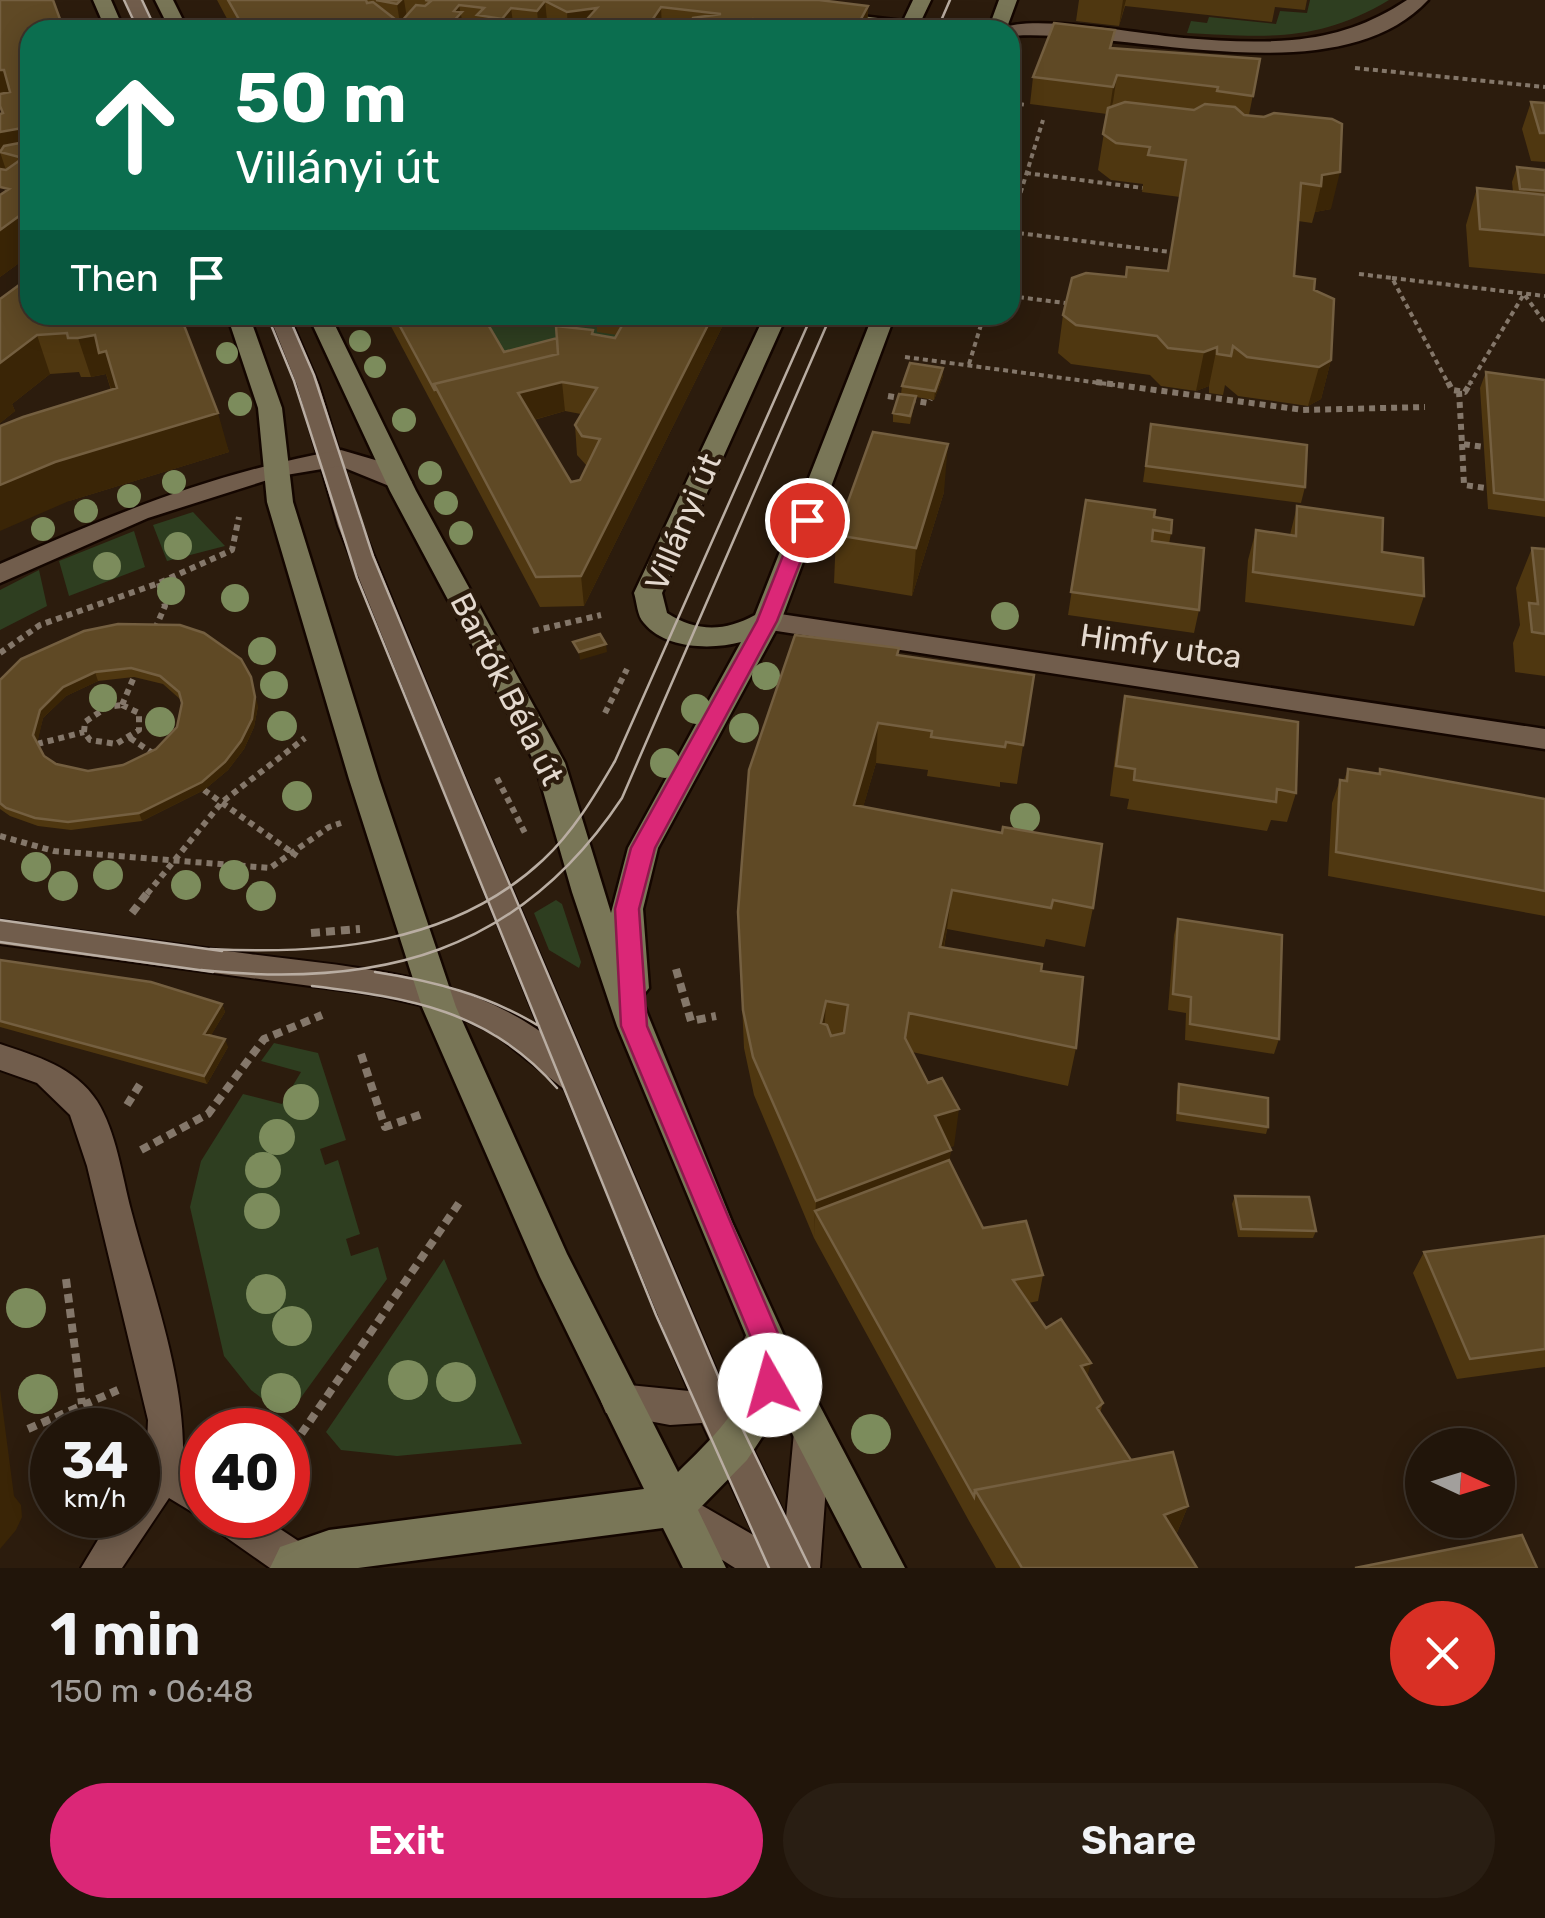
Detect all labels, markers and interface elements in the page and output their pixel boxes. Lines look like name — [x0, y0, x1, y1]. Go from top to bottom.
text: 50 m — [235, 57, 407, 140]
icon: ahead — [70, 60, 200, 190]
text: Villányi út — [235, 141, 440, 194]
icon: arrive — [179, 250, 234, 305]
text: Then — [70, 255, 159, 301]
street label: Villányi út — [637, 448, 729, 596]
pin — [765, 478, 850, 563]
icon: arrive — [780, 493, 835, 548]
street label: Bartók Béla út — [442, 587, 572, 791]
street label: Himfy utca — [1078, 616, 1244, 676]
position arrow — [718, 1333, 822, 1437]
speed limit sign: 40 — [180, 1408, 310, 1538]
north arrow — [1405, 1428, 1515, 1538]
map controls — [1405, 1428, 1515, 1538]
text: 34 — [61, 1431, 129, 1491]
text: km/h — [64, 1484, 126, 1513]
text: 1 min — [50, 1599, 201, 1670]
button: close — [1390, 1601, 1495, 1706]
text: 150 m · 06:48 — [50, 1672, 254, 1710]
button: Exit — [50, 1783, 763, 1898]
button: Share — [783, 1783, 1495, 1898]

